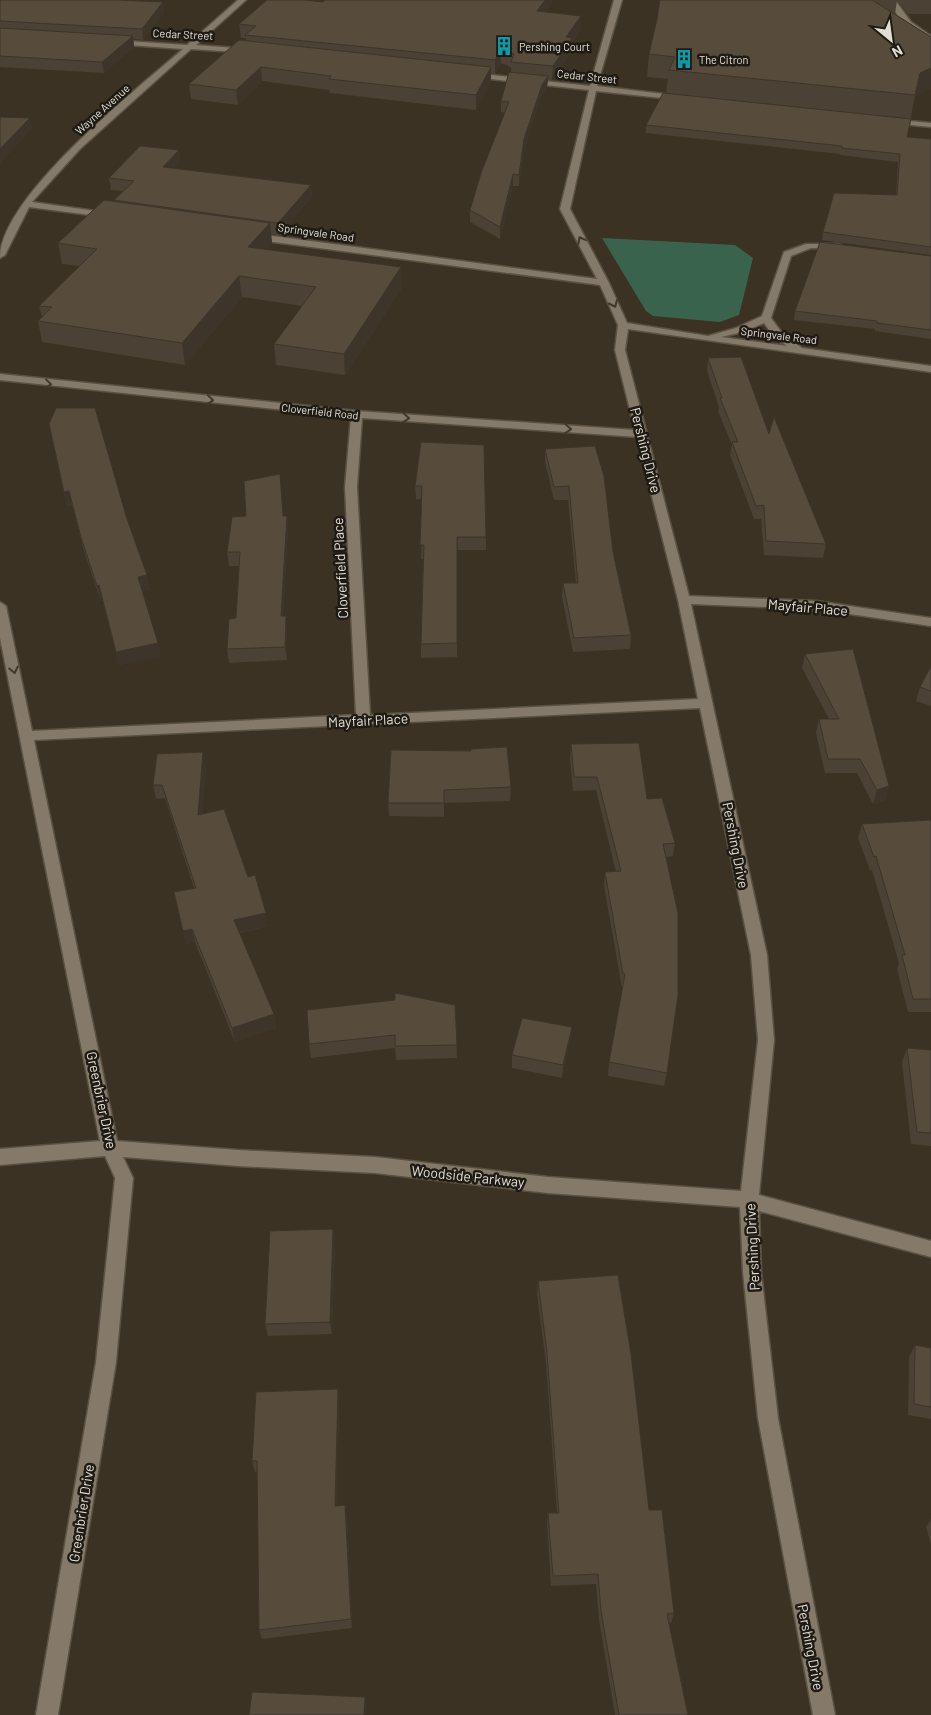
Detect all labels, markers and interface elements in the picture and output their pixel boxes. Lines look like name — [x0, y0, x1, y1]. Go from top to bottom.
north arrow — [866, 15, 916, 65]
street label: Cedar Street — [153, 26, 213, 42]
building icon: Pershing Court — [493, 35, 515, 57]
place label: Pershing Court — [519, 40, 590, 53]
text: N — [889, 42, 906, 61]
building icon: The Citron — [673, 48, 695, 70]
place label: The Citron — [699, 53, 749, 66]
street label: Cedar Street — [556, 66, 618, 86]
street label: Wayne Avenue — [72, 81, 132, 137]
street label: Springvale Road — [277, 220, 355, 244]
one-way arrow — [577, 236, 587, 245]
one-way arrow — [607, 299, 618, 308]
street label: Springvale Road — [740, 324, 818, 346]
one-way arrow — [45, 378, 53, 389]
one-way arrow — [206, 394, 214, 405]
street label: Cloverfield Road — [281, 400, 359, 422]
street label: Pershing Drive — [627, 406, 665, 494]
one-way arrow — [402, 412, 410, 423]
one-way arrow — [564, 423, 572, 434]
street label: Cloverfield Place — [329, 517, 351, 619]
street label: Mayfair Place — [767, 595, 849, 619]
one-way arrow — [8, 666, 19, 675]
street label: Mayfair Place — [327, 709, 409, 731]
street label: Pershing Drive — [719, 800, 753, 890]
street label: Greenbrier Drive — [83, 1050, 121, 1150]
street label: Woodside Parkway — [411, 1162, 526, 1190]
street label: Pershing Drive — [741, 1203, 763, 1291]
street label: Greenbrier Drive — [65, 1463, 97, 1563]
street label: Pershing Drive — [794, 1602, 828, 1692]

